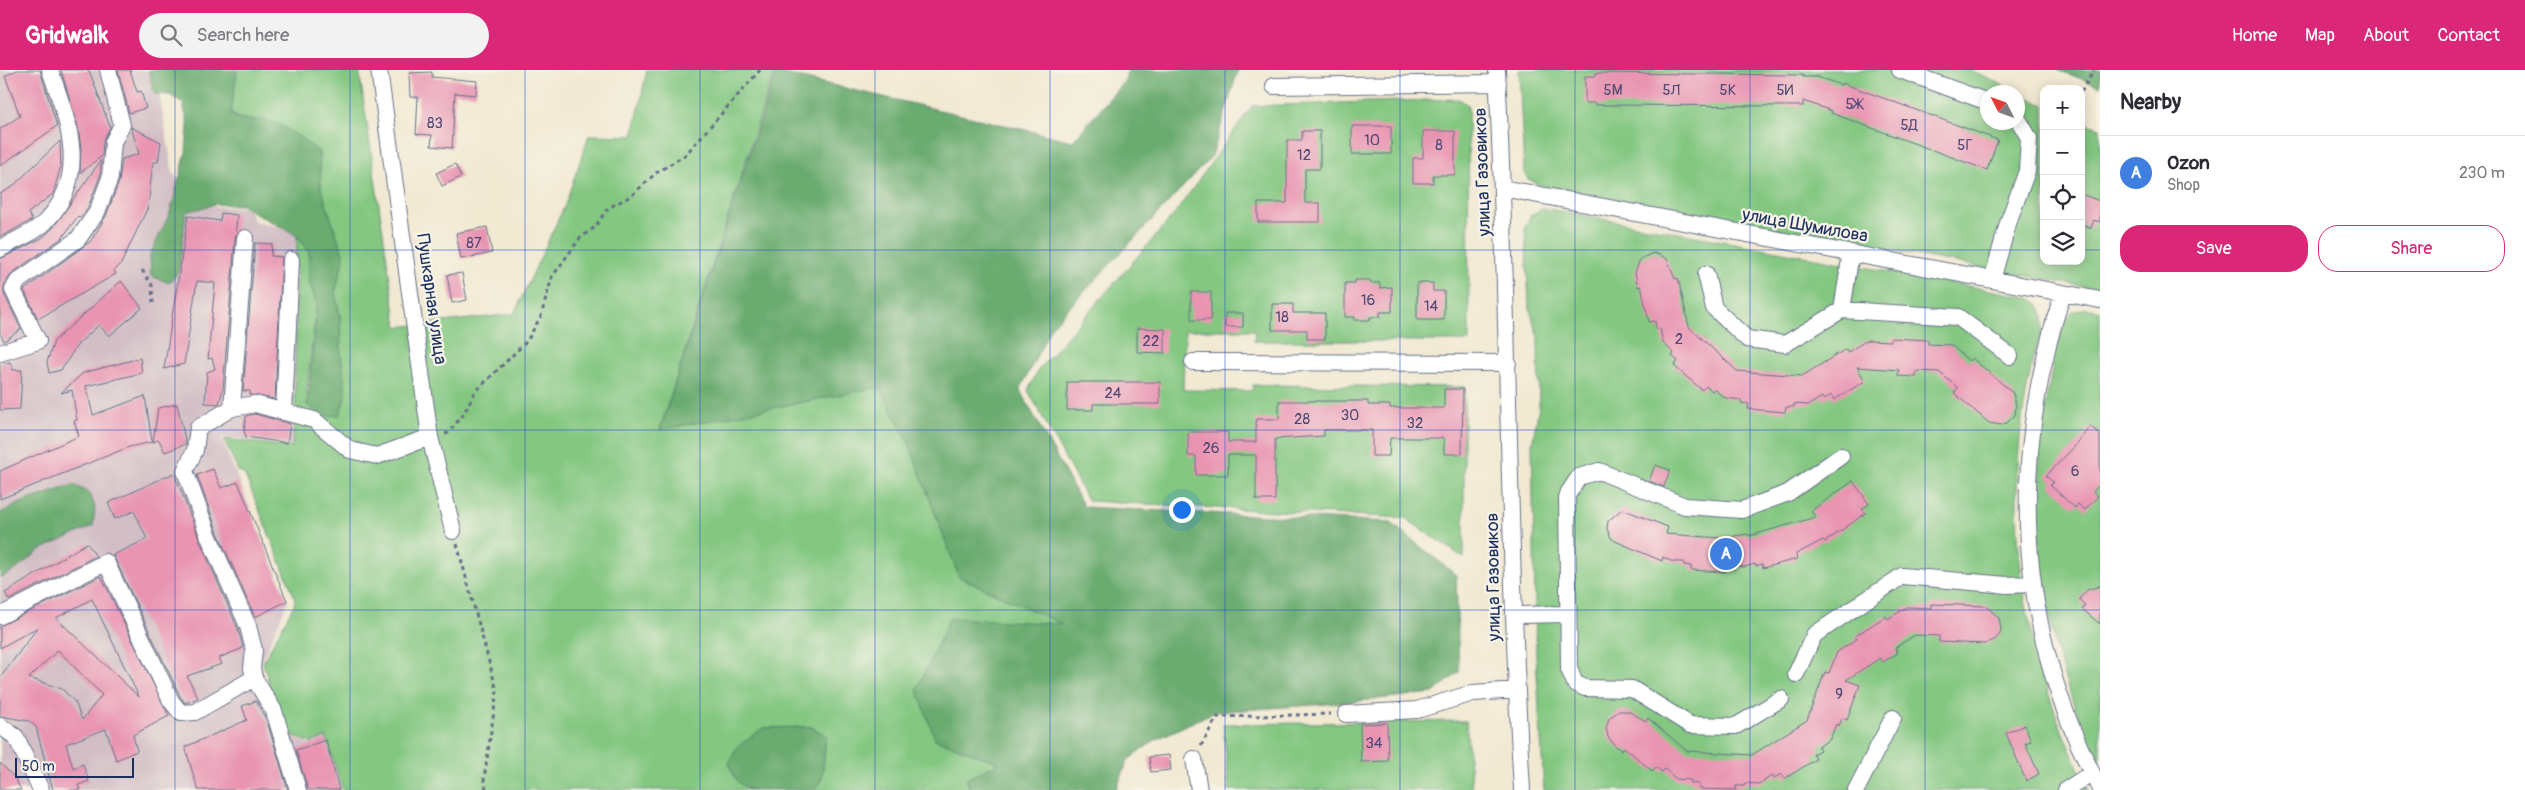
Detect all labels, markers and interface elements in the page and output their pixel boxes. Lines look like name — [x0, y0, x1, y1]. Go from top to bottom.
search box — [139, 13, 489, 58]
text: Gridwalk — [25, 21, 109, 50]
icon: search — [157, 21, 185, 49]
text: Search here — [197, 23, 289, 47]
text: Home — [2232, 24, 2277, 47]
text: Map — [2305, 24, 2335, 47]
text: About — [2363, 24, 2409, 47]
text: Contact — [2437, 24, 2500, 47]
house number: 5М — [1604, 81, 1623, 100]
house number: 5Л — [1662, 81, 1681, 100]
house number: 5К — [1720, 81, 1736, 100]
house number: 5И — [1776, 81, 1794, 100]
north arrow — [1980, 85, 2025, 130]
map controls — [2040, 85, 2085, 265]
button: + — [2040, 85, 2085, 130]
text: Nearby — [2120, 89, 2181, 116]
house number: 5Ж — [1845, 95, 1865, 114]
street label: улица Газовиков — [1469, 107, 1496, 238]
house number: 83 — [427, 114, 443, 133]
house number: 5Д — [1900, 116, 1919, 135]
button: − — [2040, 130, 2085, 175]
house number: 10 — [1364, 131, 1380, 150]
house number: 8 — [1435, 136, 1443, 155]
house number: 5Г — [1957, 136, 1973, 155]
house number: 12 — [1297, 146, 1311, 165]
text: Ozon — [2167, 151, 2210, 175]
text: A — [2131, 163, 2141, 183]
text: 230 m — [2459, 163, 2505, 183]
button: locate — [2040, 175, 2085, 220]
text: Shop — [2167, 175, 2200, 195]
street label: улица Шумилова — [1739, 203, 1870, 248]
button: layers — [2040, 220, 2085, 265]
button: Save — [2120, 225, 2308, 272]
button: Share — [2318, 225, 2505, 272]
street label: Пушкарная улица — [411, 232, 452, 366]
house number: 87 — [466, 234, 482, 253]
house number: 16 — [1361, 291, 1375, 310]
house number: 14 — [1424, 297, 1439, 316]
house number: 18 — [1275, 308, 1289, 327]
house number: 2 — [1675, 330, 1683, 349]
house number: 22 — [1143, 332, 1159, 351]
house number: 24 — [1104, 384, 1122, 403]
house number: 30 — [1341, 406, 1359, 425]
house number: 28 — [1294, 410, 1310, 429]
house number: 32 — [1407, 414, 1423, 433]
house number: 26 — [1202, 439, 1220, 458]
house number: 6 — [2071, 462, 2079, 481]
your location — [1169, 497, 1195, 523]
street label: улица Газовиков — [1481, 512, 1506, 643]
pin: A — [1710, 535, 1742, 573]
house number: 9 — [1835, 685, 1843, 704]
house number: 34 — [1365, 734, 1383, 753]
scale bar — [15, 755, 134, 778]
text: 50 m — [22, 758, 55, 775]

